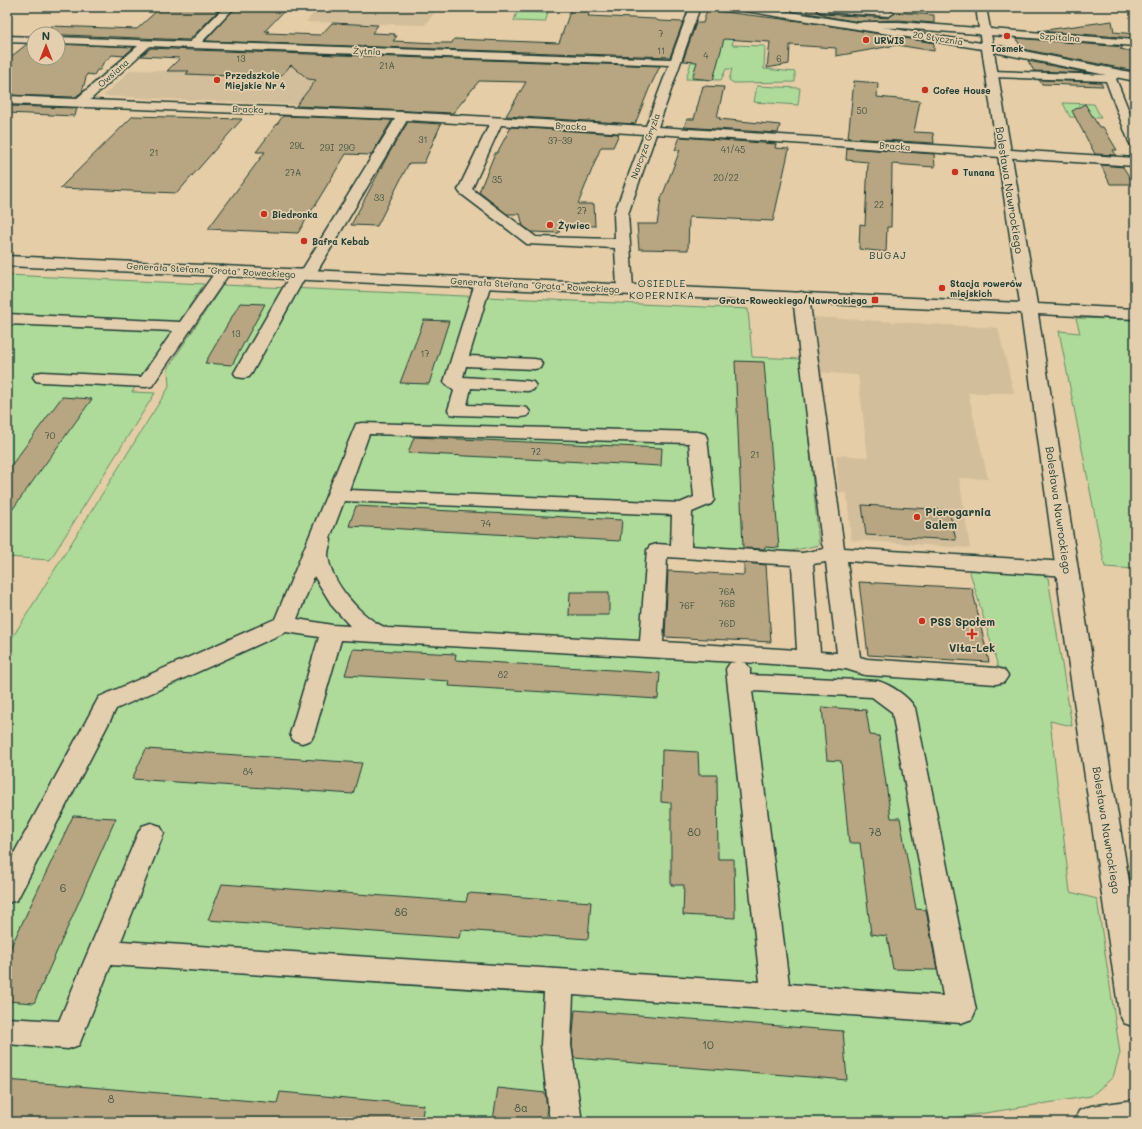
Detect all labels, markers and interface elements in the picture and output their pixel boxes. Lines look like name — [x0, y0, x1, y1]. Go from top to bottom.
north arrow — [26, 26, 66, 66]
text: N — [42, 28, 50, 43]
house number: 7 — [658, 28, 664, 39]
street label: 20 Stycznia — [912, 29, 964, 47]
street label: Szpitalna — [1039, 30, 1081, 44]
marker: Tosmek — [1002, 31, 1012, 41]
marker: URWIS — [861, 35, 871, 45]
place label: URWIS — [874, 35, 905, 46]
place label: Tosmek — [991, 43, 1023, 54]
street label: Żytnia — [353, 45, 382, 57]
house number: 11 — [657, 45, 665, 56]
house number: 4 — [703, 50, 709, 61]
house number: 13 — [236, 53, 246, 64]
house number: 6 — [776, 53, 782, 64]
street label: Owsiana — [95, 56, 131, 89]
house number: 21A — [379, 60, 395, 71]
place label: Przedszkole Miejskie Nr 4 — [225, 70, 286, 91]
marker: Przedszkole Miejskie Nr 4 — [212, 75, 222, 85]
marker: Cofee House — [920, 85, 930, 95]
place label: Cofee House — [933, 85, 991, 96]
street label: Bracka — [232, 103, 264, 115]
house number: 50 — [857, 105, 868, 116]
street label: Narcyza Gryzla — [628, 111, 662, 180]
street label: Bracka — [555, 120, 587, 132]
street label: Bolesława Nawrockiego — [993, 125, 1028, 255]
house number: 31 — [418, 134, 428, 145]
house number: 37-39 — [548, 135, 573, 146]
street label: Bracka — [879, 139, 911, 153]
house number: 29L — [289, 140, 305, 151]
house number: 29I — [320, 142, 334, 153]
house number: 29G — [338, 142, 356, 153]
house number: 41/45 — [721, 144, 745, 155]
house number: 21 — [149, 147, 159, 158]
house number: 27A — [285, 167, 301, 178]
marker: Tunana — [950, 167, 960, 177]
place label: Tunana — [963, 167, 995, 178]
house number: 20/22 — [713, 172, 739, 183]
house number: 35 — [492, 174, 502, 185]
house number: 33 — [374, 192, 384, 203]
house number: 22 — [874, 199, 884, 210]
house number: 27 — [577, 205, 587, 216]
marker: Biedronka — [259, 209, 269, 219]
place label: Biedronka — [272, 209, 318, 220]
marker: Żywiec — [545, 220, 555, 230]
place label: Żywiec — [558, 220, 591, 232]
marker: Bafra Kebab — [299, 236, 309, 246]
place label: Bafra Kebab — [312, 236, 369, 247]
district label: BUGAJ — [869, 248, 907, 262]
street label: Generała Stefana "Grota" Roweckiego — [126, 260, 296, 280]
street label: Generała Stefana "Grota" Roweckiego — [450, 275, 620, 295]
district label: OSIEDLE KOPERNIKA — [629, 276, 695, 302]
place label: Stacja rowerów miejskich — [950, 278, 1022, 299]
marker: Stacja rowerów miejskich — [937, 283, 947, 293]
place label: Grota-Roweckiego/Nawrockiego — [719, 295, 868, 306]
marker: Grota-Roweckiego/Nawrockiego — [870, 295, 880, 305]
house number: 13 — [231, 328, 241, 339]
house number: 17 — [420, 348, 430, 359]
house number: 70 — [45, 430, 56, 441]
street label: Bolesława Nawrockiego — [1043, 445, 1075, 575]
house number: 72 — [531, 446, 541, 457]
house number: 21 — [750, 449, 760, 460]
place label: Pierogarnia Salem — [925, 504, 991, 532]
marker: Pierogarnia Salem — [912, 512, 922, 522]
house number: 74 — [481, 518, 492, 529]
house number: 76A — [719, 586, 735, 597]
house number: 76B — [719, 598, 735, 609]
house number: 76F — [679, 600, 695, 611]
place label: PSS Społem — [930, 614, 995, 629]
marker: PSS Społem — [917, 616, 927, 626]
house number: 76D — [719, 618, 735, 629]
marker: Vita-Lek — [967, 629, 977, 639]
place label: Vita-Lek — [949, 640, 995, 655]
house number: 82 — [498, 669, 508, 680]
street label: Bolesława Nawrockiego — [1090, 765, 1125, 895]
house number: 84 — [243, 766, 254, 777]
house number: 80 — [687, 824, 701, 839]
house number: 78 — [869, 824, 882, 839]
house number: 6 — [60, 880, 66, 895]
house number: 86 — [394, 904, 408, 919]
house number: 10 — [702, 1037, 714, 1052]
house number: 8 — [108, 1091, 115, 1106]
house number: 8a — [514, 1100, 528, 1115]

